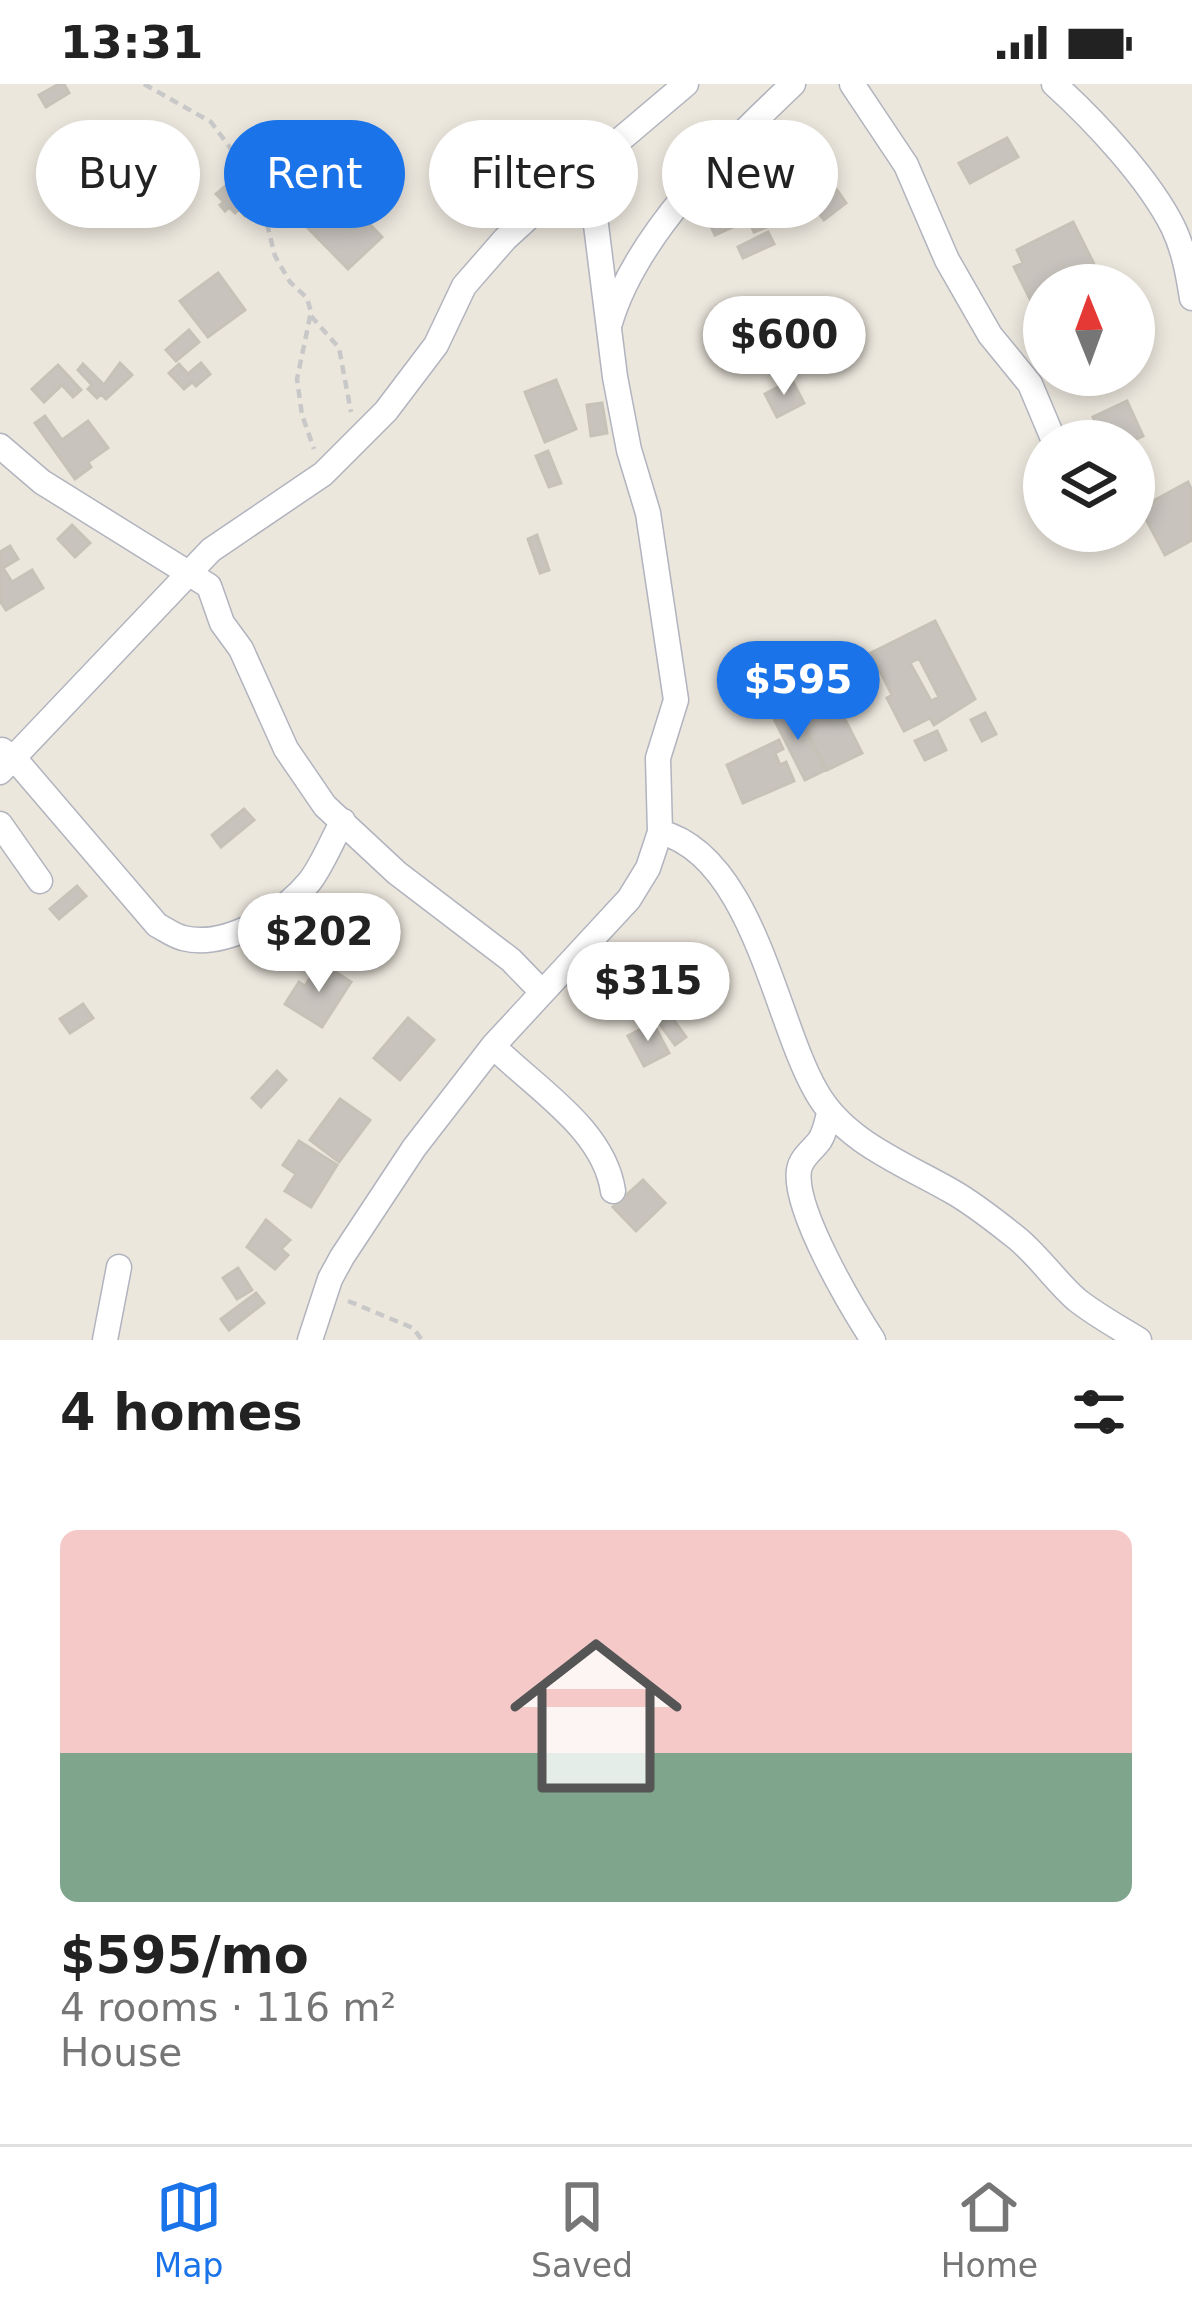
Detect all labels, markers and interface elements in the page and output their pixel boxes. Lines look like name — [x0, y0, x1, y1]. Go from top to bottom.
text: 13:31 — [60, 16, 203, 69]
chip: Buy — [36, 120, 200, 228]
chip: Rent — [224, 120, 405, 228]
chip: Filters — [429, 120, 638, 228]
chip: New — [662, 120, 838, 228]
north arrow — [1023, 264, 1155, 396]
map controls — [1023, 264, 1155, 552]
pin: $600 — [713, 296, 855, 398]
text: $600 — [730, 312, 838, 357]
button: layers — [1023, 420, 1155, 552]
pin: $595 — [727, 641, 869, 743]
text: $595 — [744, 657, 852, 702]
pin: $202 — [248, 893, 390, 995]
text: $202 — [265, 909, 373, 954]
pin: $315 — [577, 942, 719, 1044]
text: $315 — [594, 958, 702, 1003]
icon: filters — [1066, 1379, 1132, 1445]
text: 4 homes — [60, 1383, 303, 1442]
icon: home — [488, 1608, 704, 1824]
text: $595/mo — [60, 1926, 309, 1985]
text: 4 rooms · 116 m² — [60, 1985, 396, 2030]
text: House — [60, 2030, 182, 2075]
tab: Map — [154, 2174, 223, 2285]
tab: Saved — [531, 2174, 633, 2285]
tab: Home — [941, 2174, 1038, 2285]

